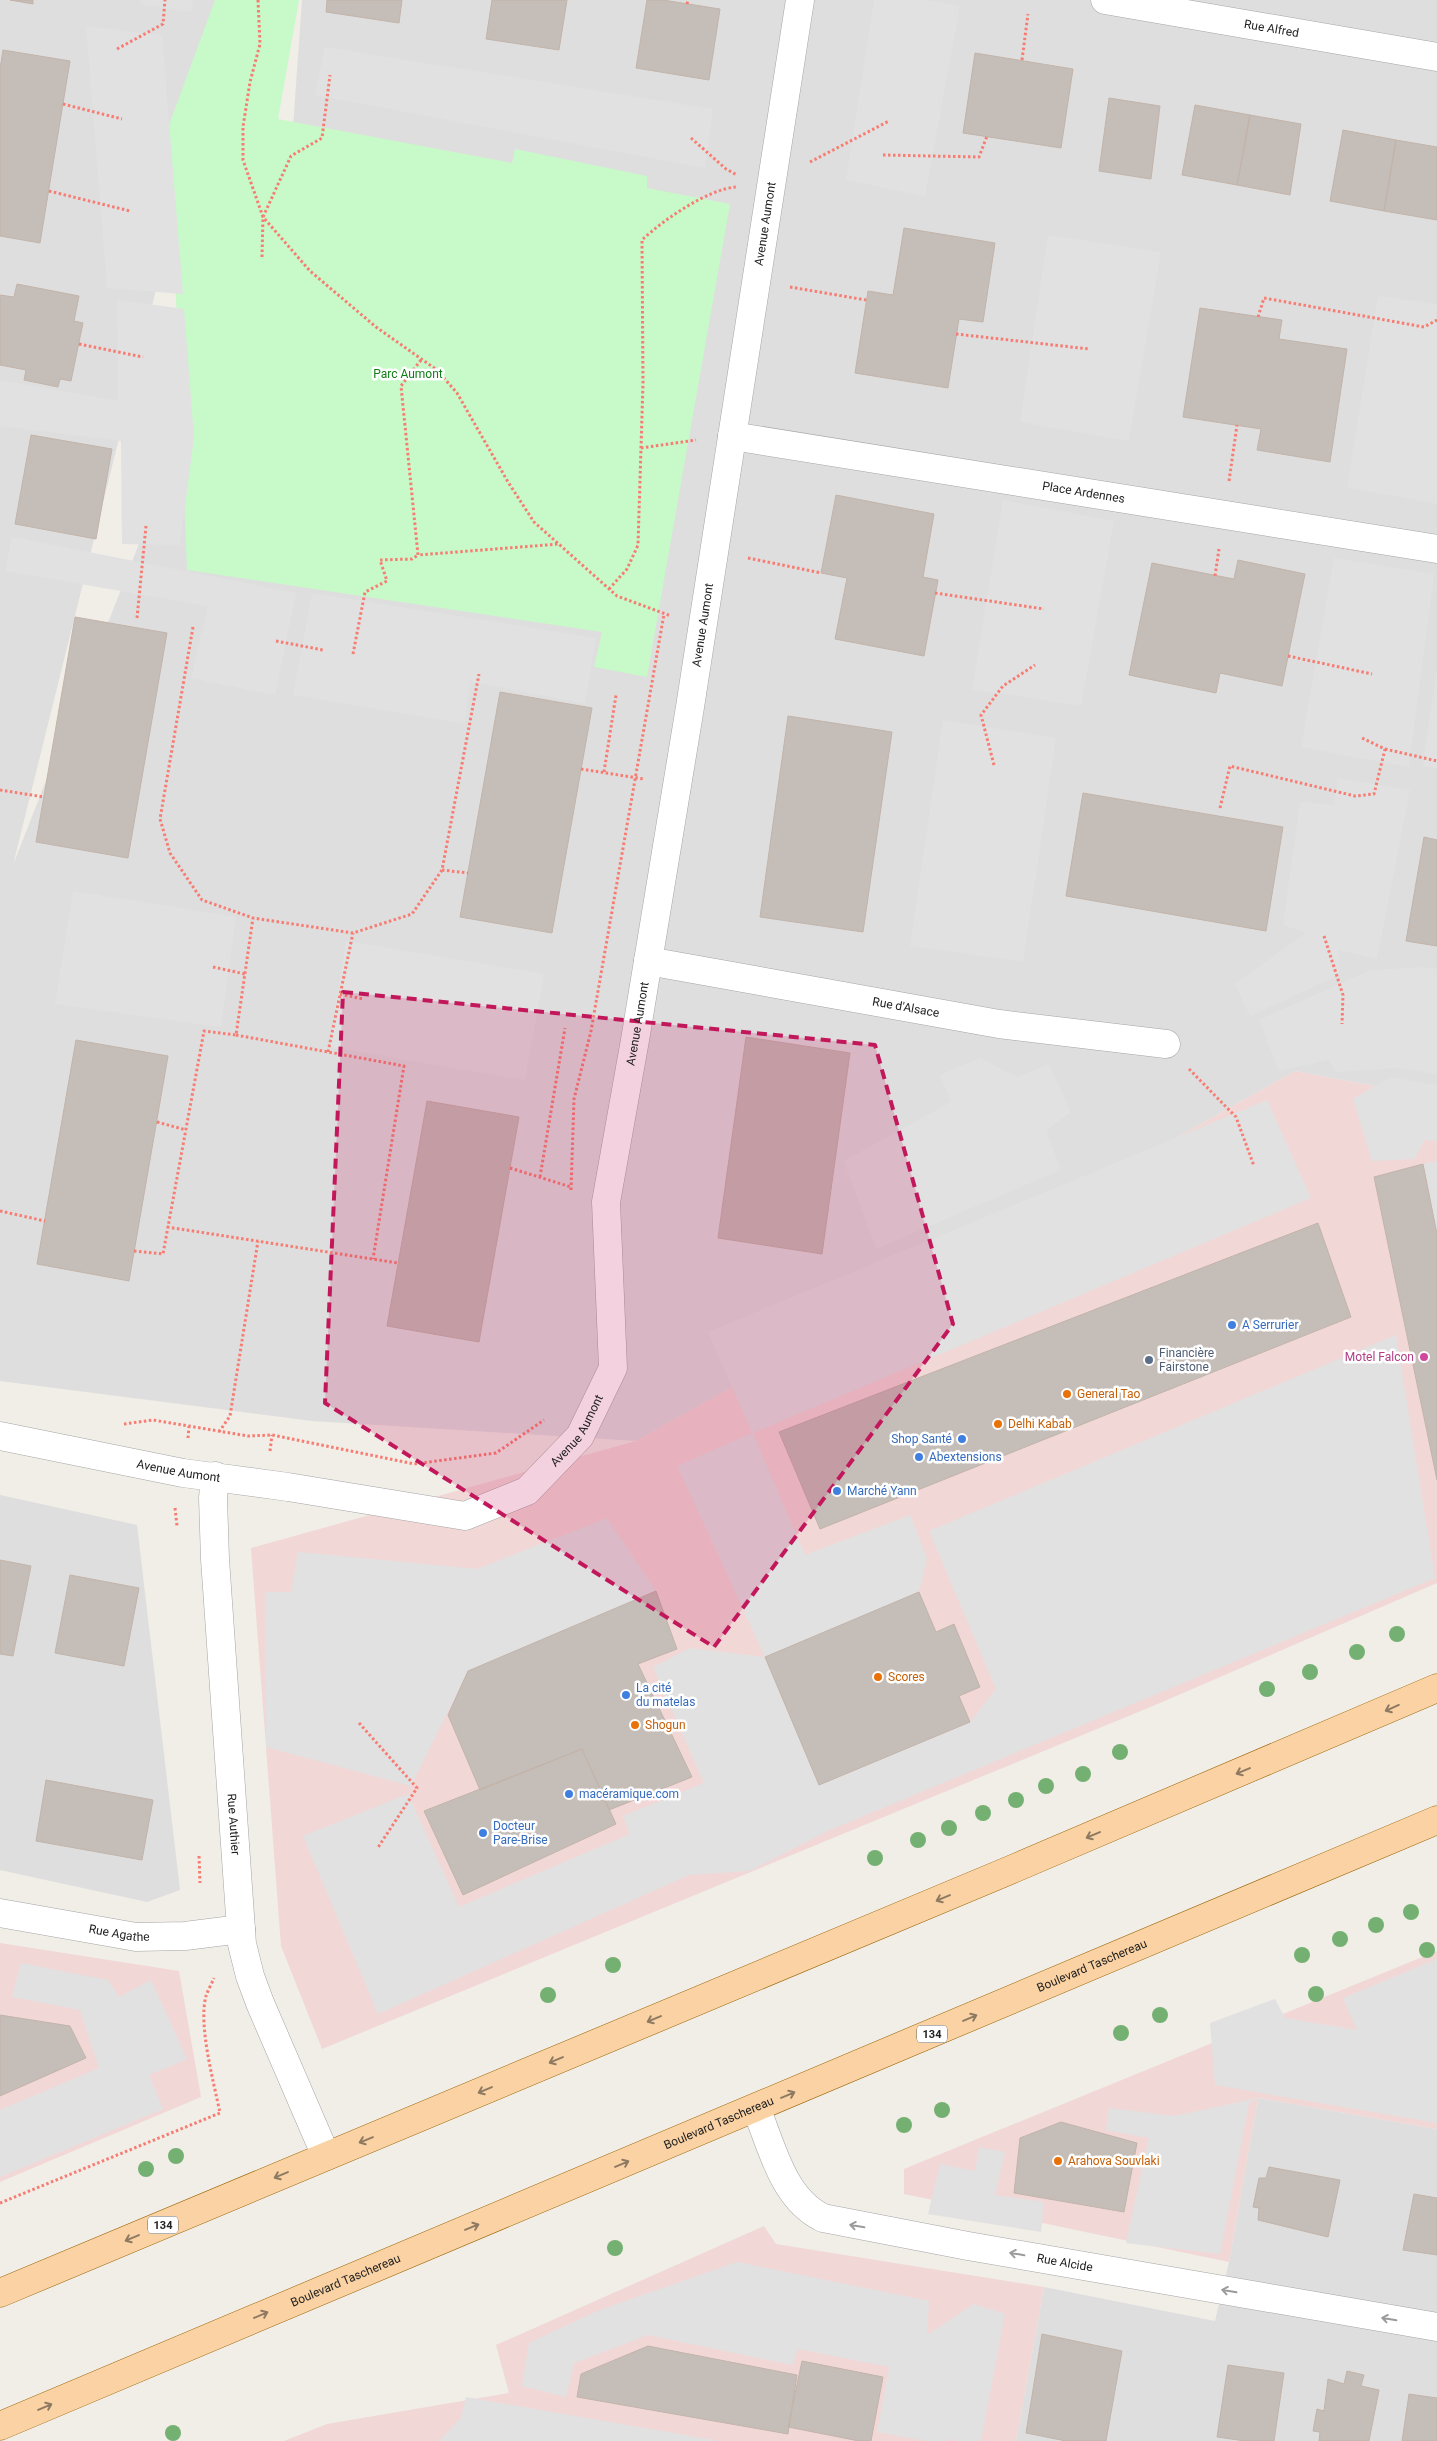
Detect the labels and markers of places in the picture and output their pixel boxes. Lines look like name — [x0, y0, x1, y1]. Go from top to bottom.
place label: A Serrurier — [1242, 1318, 1298, 1332]
marker: A Serrurier — [1226, 1319, 1238, 1331]
place label: Financière Fairstone — [1159, 1346, 1214, 1374]
place label: Motel Falcon — [1345, 1350, 1414, 1364]
marker: Motel Falcon — [1418, 1351, 1430, 1363]
marker: Financière Fairstone — [1143, 1354, 1155, 1366]
place label: General Tao — [1077, 1387, 1141, 1401]
marker: General Tao — [1061, 1388, 1073, 1400]
place label: Delhi Kabab — [1008, 1417, 1072, 1431]
marker: Delhi Kabab — [992, 1418, 1004, 1430]
place label: Shop Santé — [891, 1432, 952, 1446]
marker: Shop Santé — [956, 1433, 968, 1445]
place label: Abextensions — [929, 1450, 1002, 1464]
marker: Abextensions — [913, 1451, 925, 1463]
place label: Marché Yann — [847, 1484, 917, 1498]
marker: Marché Yann — [831, 1485, 843, 1497]
place label: Scores — [888, 1670, 925, 1684]
marker: Scores — [872, 1671, 884, 1683]
place label: La cité du matelas — [636, 1681, 695, 1709]
marker: La cité du matelas — [620, 1689, 632, 1701]
place label: Shogun — [645, 1718, 686, 1732]
marker: Shogun — [629, 1719, 641, 1731]
place label: macéramique.com — [579, 1787, 679, 1801]
marker: macéramique.com — [563, 1788, 575, 1800]
place label: Docteur Pare-Brise — [493, 1819, 548, 1847]
marker: Docteur Pare-Brise — [477, 1827, 489, 1839]
place label: Arahova Souvlaki — [1068, 2154, 1160, 2168]
marker: Arahova Souvlaki — [1052, 2155, 1064, 2167]

